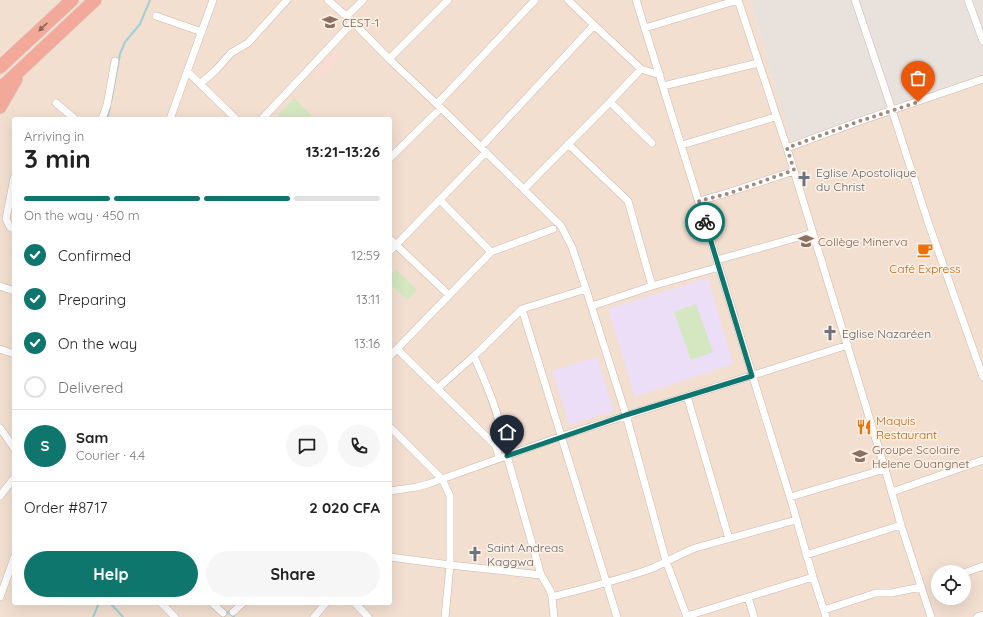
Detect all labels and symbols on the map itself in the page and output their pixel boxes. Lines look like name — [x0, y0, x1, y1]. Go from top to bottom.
school or university icon: CEST-1 — [321, 13, 339, 31]
place label: CEST-1 — [342, 15, 379, 30]
one-way arrow — [38, 22, 49, 31]
pin — [901, 61, 935, 102]
place label: Eglise Apostolique du Christ — [816, 165, 917, 194]
church icon: Eglise Apostolique du Christ — [795, 170, 813, 188]
courier — [685, 202, 725, 242]
school or university icon: Collège Minerva — [797, 232, 815, 250]
place label: Collège Minerva — [818, 234, 908, 249]
cafe icon: Café Express — [916, 241, 934, 259]
place label: Café Express — [889, 261, 961, 276]
church icon: Eglise Nazaréen — [821, 324, 839, 342]
place label: Eglise Nazaréen — [842, 326, 931, 341]
place label: Maquis Restaurant — [876, 413, 937, 442]
pin — [490, 415, 524, 456]
restaurant icon: Maquis Restaurant — [855, 418, 873, 436]
place label: Groupe Scolaire Helene Ouangnet — [872, 442, 969, 471]
school or university icon: Groupe Scolaire Helene Ouangnet — [851, 447, 869, 465]
place label: Saint Andreas Kaggwa — [487, 540, 564, 569]
church icon: Saint Andreas Kaggwa — [466, 545, 484, 563]

